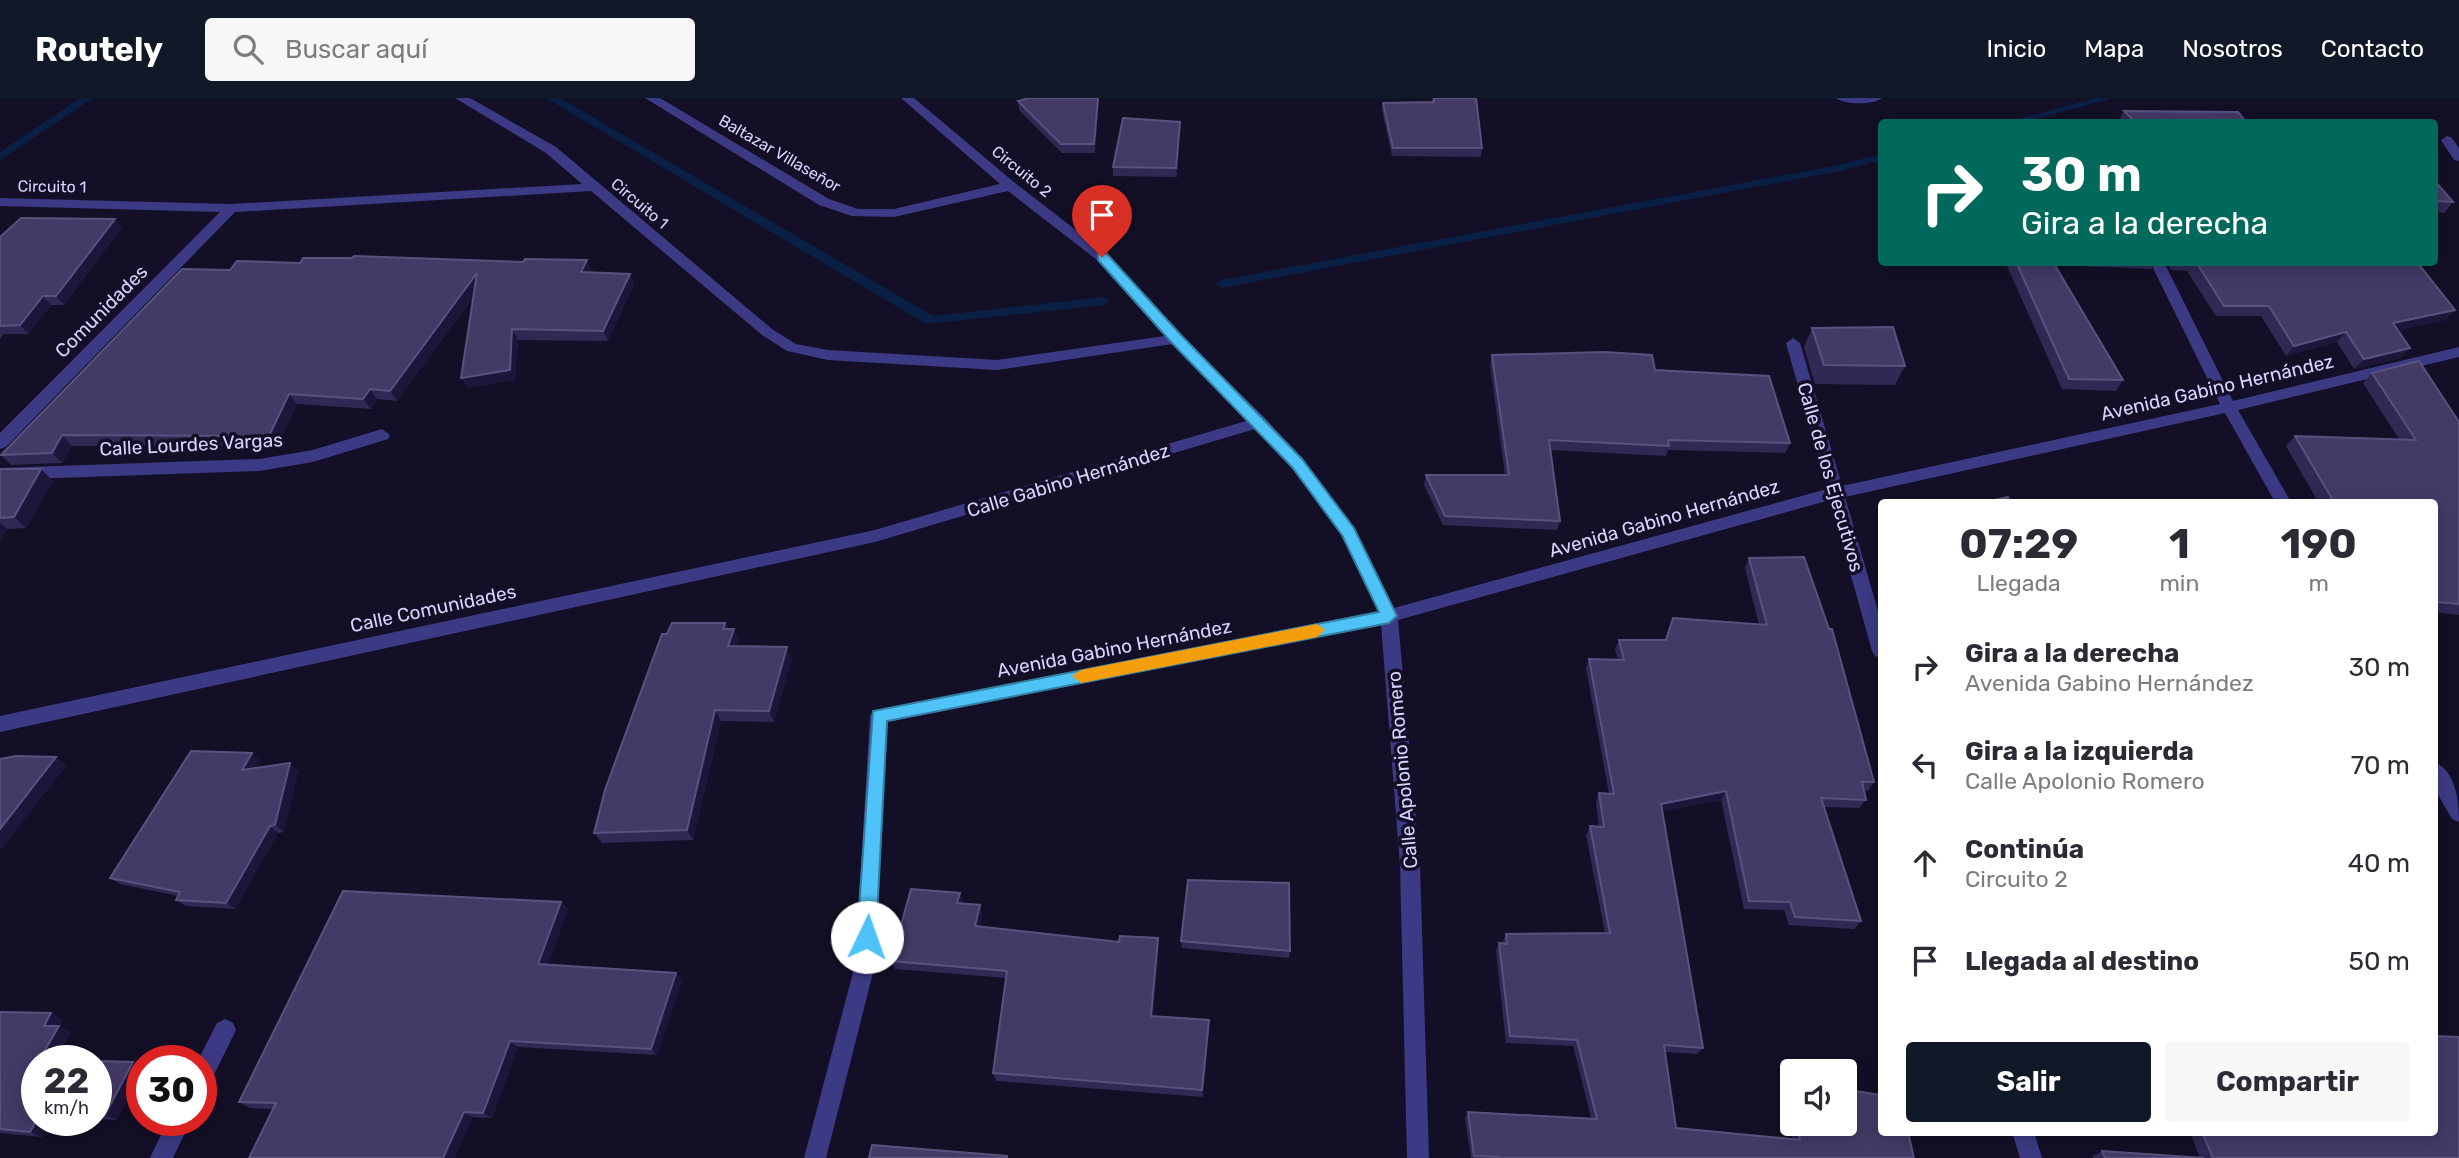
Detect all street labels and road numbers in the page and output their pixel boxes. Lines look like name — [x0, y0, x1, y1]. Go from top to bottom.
street label: Baltazar Villaseñor — [715, 111, 844, 196]
street label: Circuito 2 — [988, 141, 1055, 201]
street label: Circuito 1 — [607, 174, 672, 233]
street label: Circuito 1 — [17, 176, 87, 197]
street label: Comunidades — [50, 260, 152, 362]
street label: Avenida Gabino Hernández — [2098, 349, 2336, 426]
street label: Calle de los Ejecutivos — [1792, 380, 1869, 575]
street label: Calle Lourdes Vargas — [99, 428, 283, 461]
street label: Calle Gabino Hernández — [964, 439, 1172, 522]
street label: Avenida Gabino Hernández — [1546, 475, 1782, 562]
street label: Calle Comunidades — [348, 580, 518, 637]
street label: Avenida Gabino Hernández — [995, 614, 1233, 683]
street label: Calle Apolonio Romero — [1382, 670, 1423, 870]

